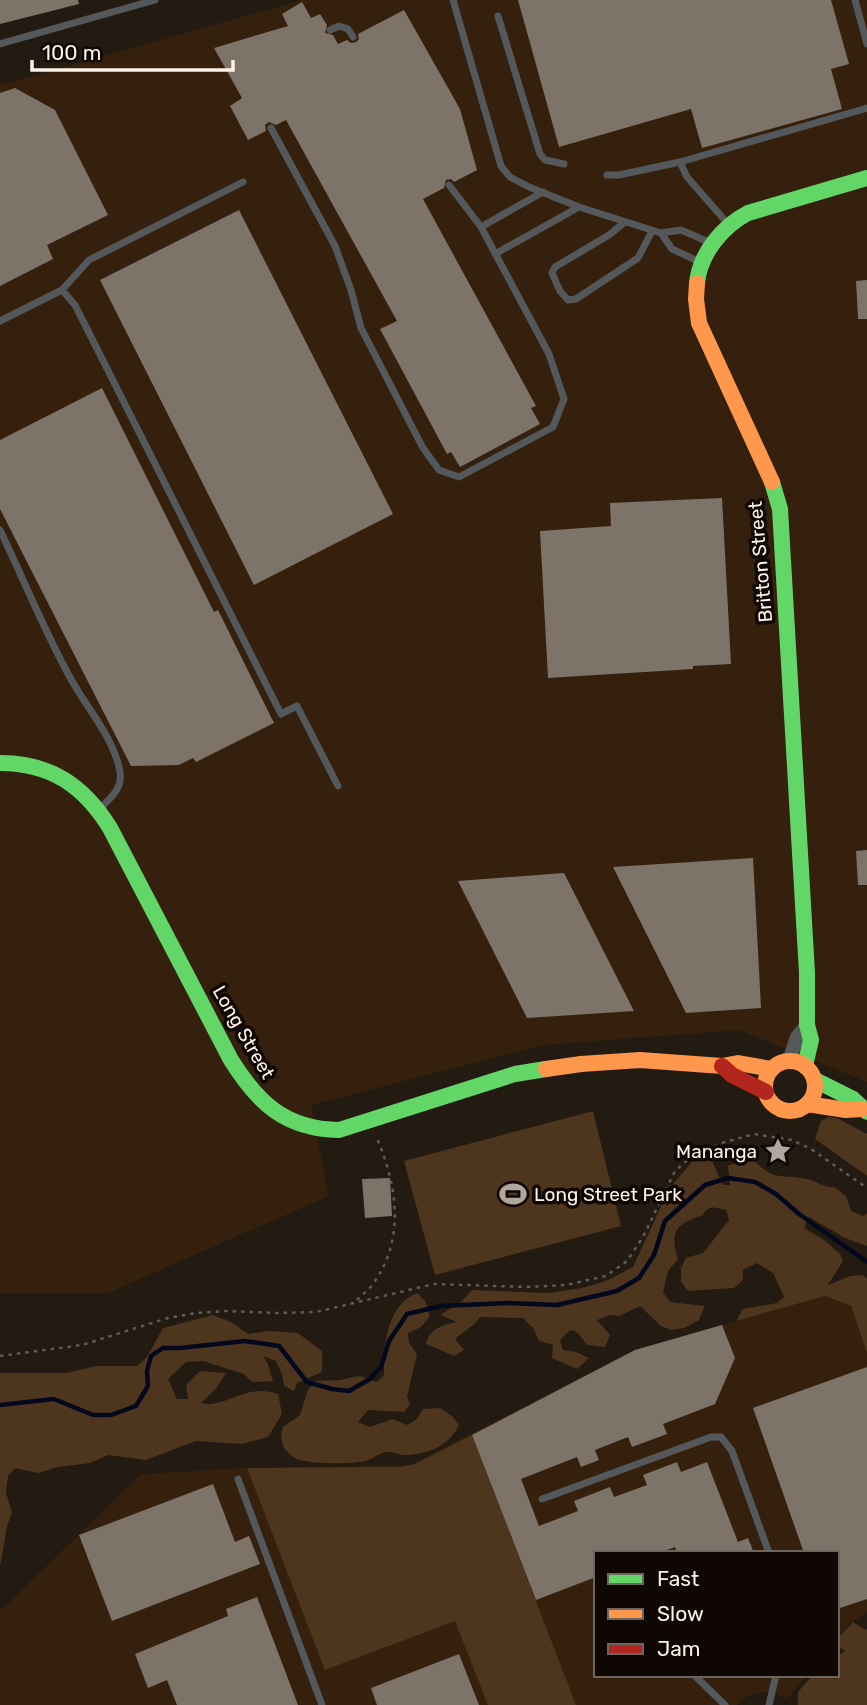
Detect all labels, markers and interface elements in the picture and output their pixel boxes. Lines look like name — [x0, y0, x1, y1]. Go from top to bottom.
scale bar — [32, 28, 233, 72]
text: 100 m — [42, 40, 101, 65]
street label: Britton Street — [744, 500, 777, 623]
street label: Long Street — [208, 982, 280, 1083]
place icon: Mananga — [763, 1136, 793, 1166]
place label: Mananga — [676, 1140, 757, 1163]
sports icon: Long Street Park — [498, 1179, 528, 1209]
place label: Long Street Park — [534, 1183, 682, 1206]
legend — [594, 1551, 839, 1677]
text: Fast — [657, 1566, 699, 1591]
text: Slow — [657, 1601, 704, 1626]
text: Jam — [657, 1636, 701, 1661]

